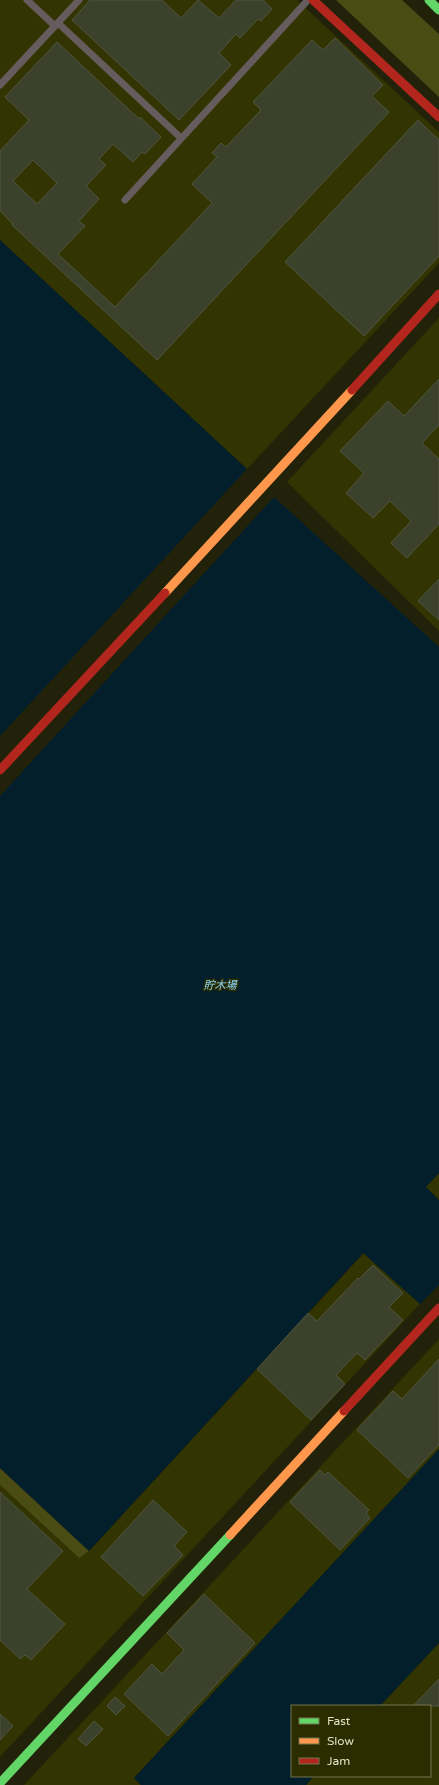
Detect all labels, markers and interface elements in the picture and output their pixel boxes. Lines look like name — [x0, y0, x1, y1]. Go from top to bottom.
water label: 貯木場 — [204, 979, 238, 992]
legend — [291, 1705, 431, 1777]
text: Fast — [327, 1714, 351, 1728]
text: Slow — [327, 1734, 354, 1748]
text: Jam — [327, 1754, 350, 1768]

